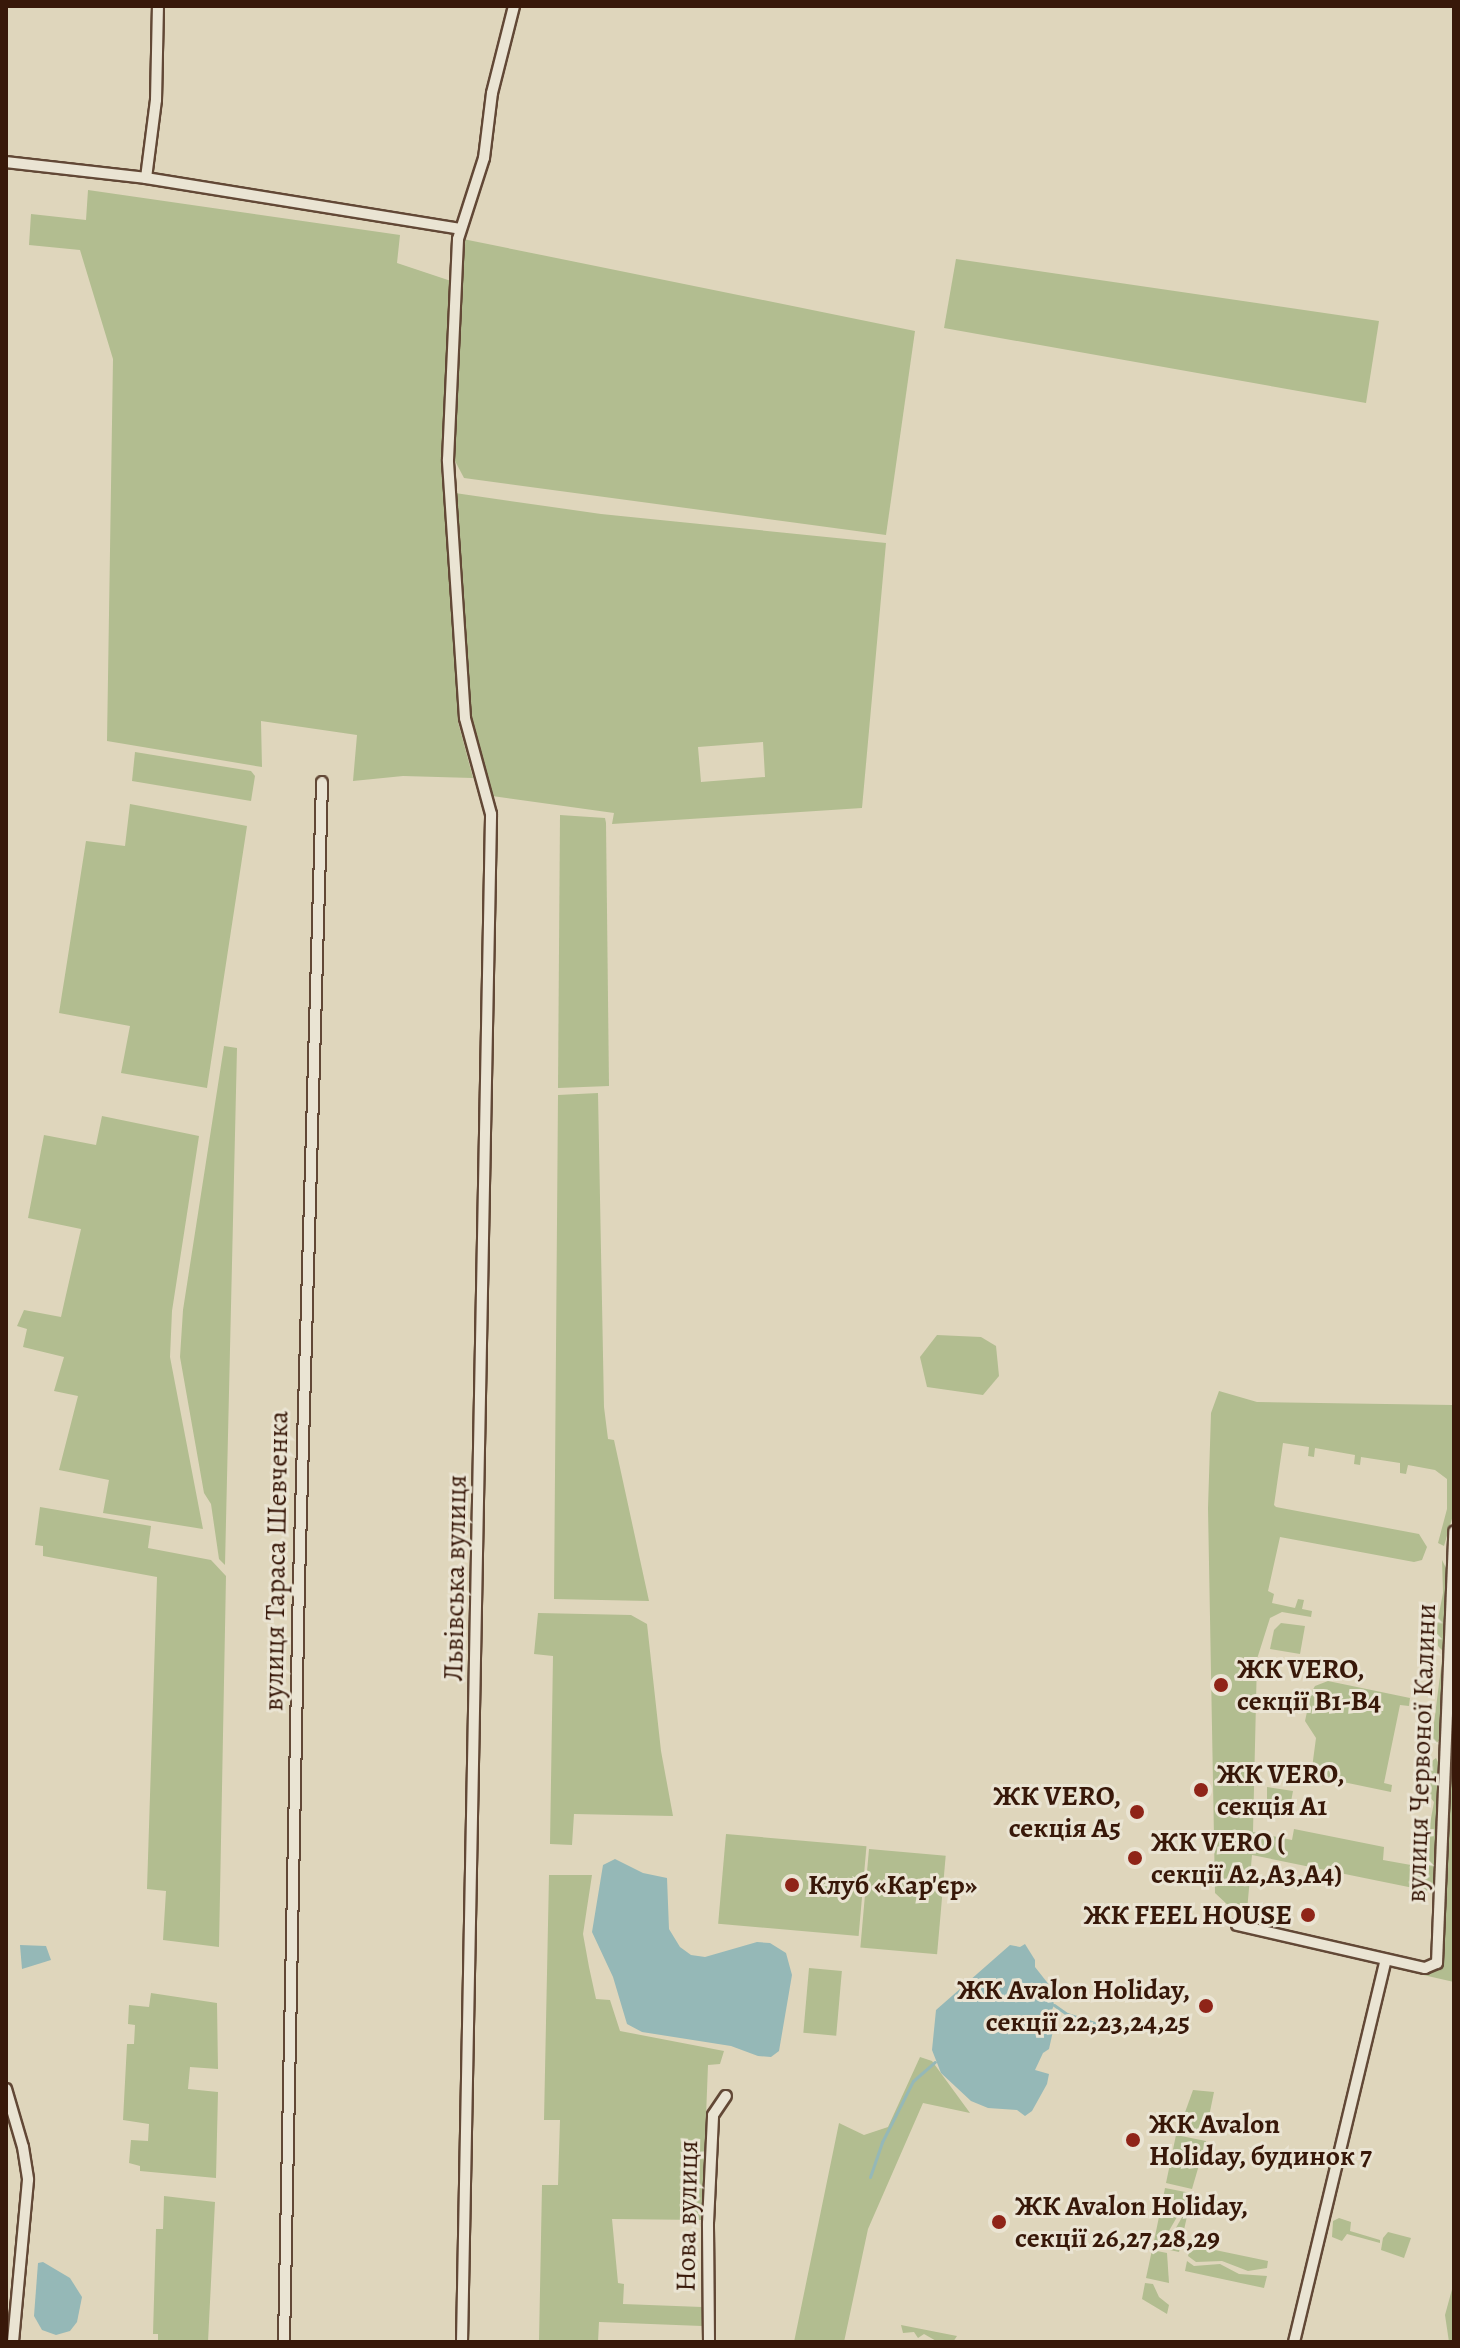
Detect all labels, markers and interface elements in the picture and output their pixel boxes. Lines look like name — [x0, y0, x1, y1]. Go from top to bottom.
street label: вулиця Тараса Шевченка — [257, 1411, 295, 1711]
street label: Львівська вулиця — [436, 1474, 474, 1682]
street label: вулиця Червоної Калини — [1399, 1603, 1443, 1903]
place label: ЖК VERO, секції В1-В4 — [1237, 1652, 1381, 1718]
marker: ЖК VERO, секції В1-В4 — [1212, 1676, 1230, 1694]
place label: ЖК VERO, секція А1 — [1217, 1757, 1345, 1823]
place label: ЖК VERO, секція А5 — [993, 1779, 1121, 1845]
marker: ЖК VERO, секція А1 — [1192, 1781, 1210, 1799]
marker: ЖК VERO, секція А5 — [1128, 1803, 1146, 1821]
place label: ЖК VERO ( секції А2,А3,А4) — [1151, 1825, 1342, 1891]
marker: ЖК VERO ( секції А2,А3,А4) — [1126, 1849, 1144, 1867]
place label: Клуб «Кар'єр» — [808, 1868, 977, 1902]
marker: Клуб «Кар'єр» — [783, 1876, 801, 1894]
place label: ЖК FEEL HOUSE — [1084, 1898, 1292, 1932]
marker: ЖК FEEL HOUSE — [1299, 1906, 1317, 1924]
place label: ЖК Avalon Holiday, секції 22,23,24,25 — [957, 1973, 1190, 2039]
marker: ЖК Avalon Holiday, секції 22,23,24,25 — [1197, 1997, 1215, 2015]
place label: ЖК Avalon Holiday, будинок 7 — [1149, 2107, 1372, 2173]
marker: ЖК Avalon Holiday, будинок 7 — [1124, 2131, 1142, 2149]
street label: Нова вулиця — [669, 2140, 705, 2292]
place label: ЖК Avalon Holiday, секції 26,27,28,29 — [1015, 2189, 1248, 2255]
marker: ЖК Avalon Holiday, секції 26,27,28,29 — [990, 2213, 1008, 2231]

